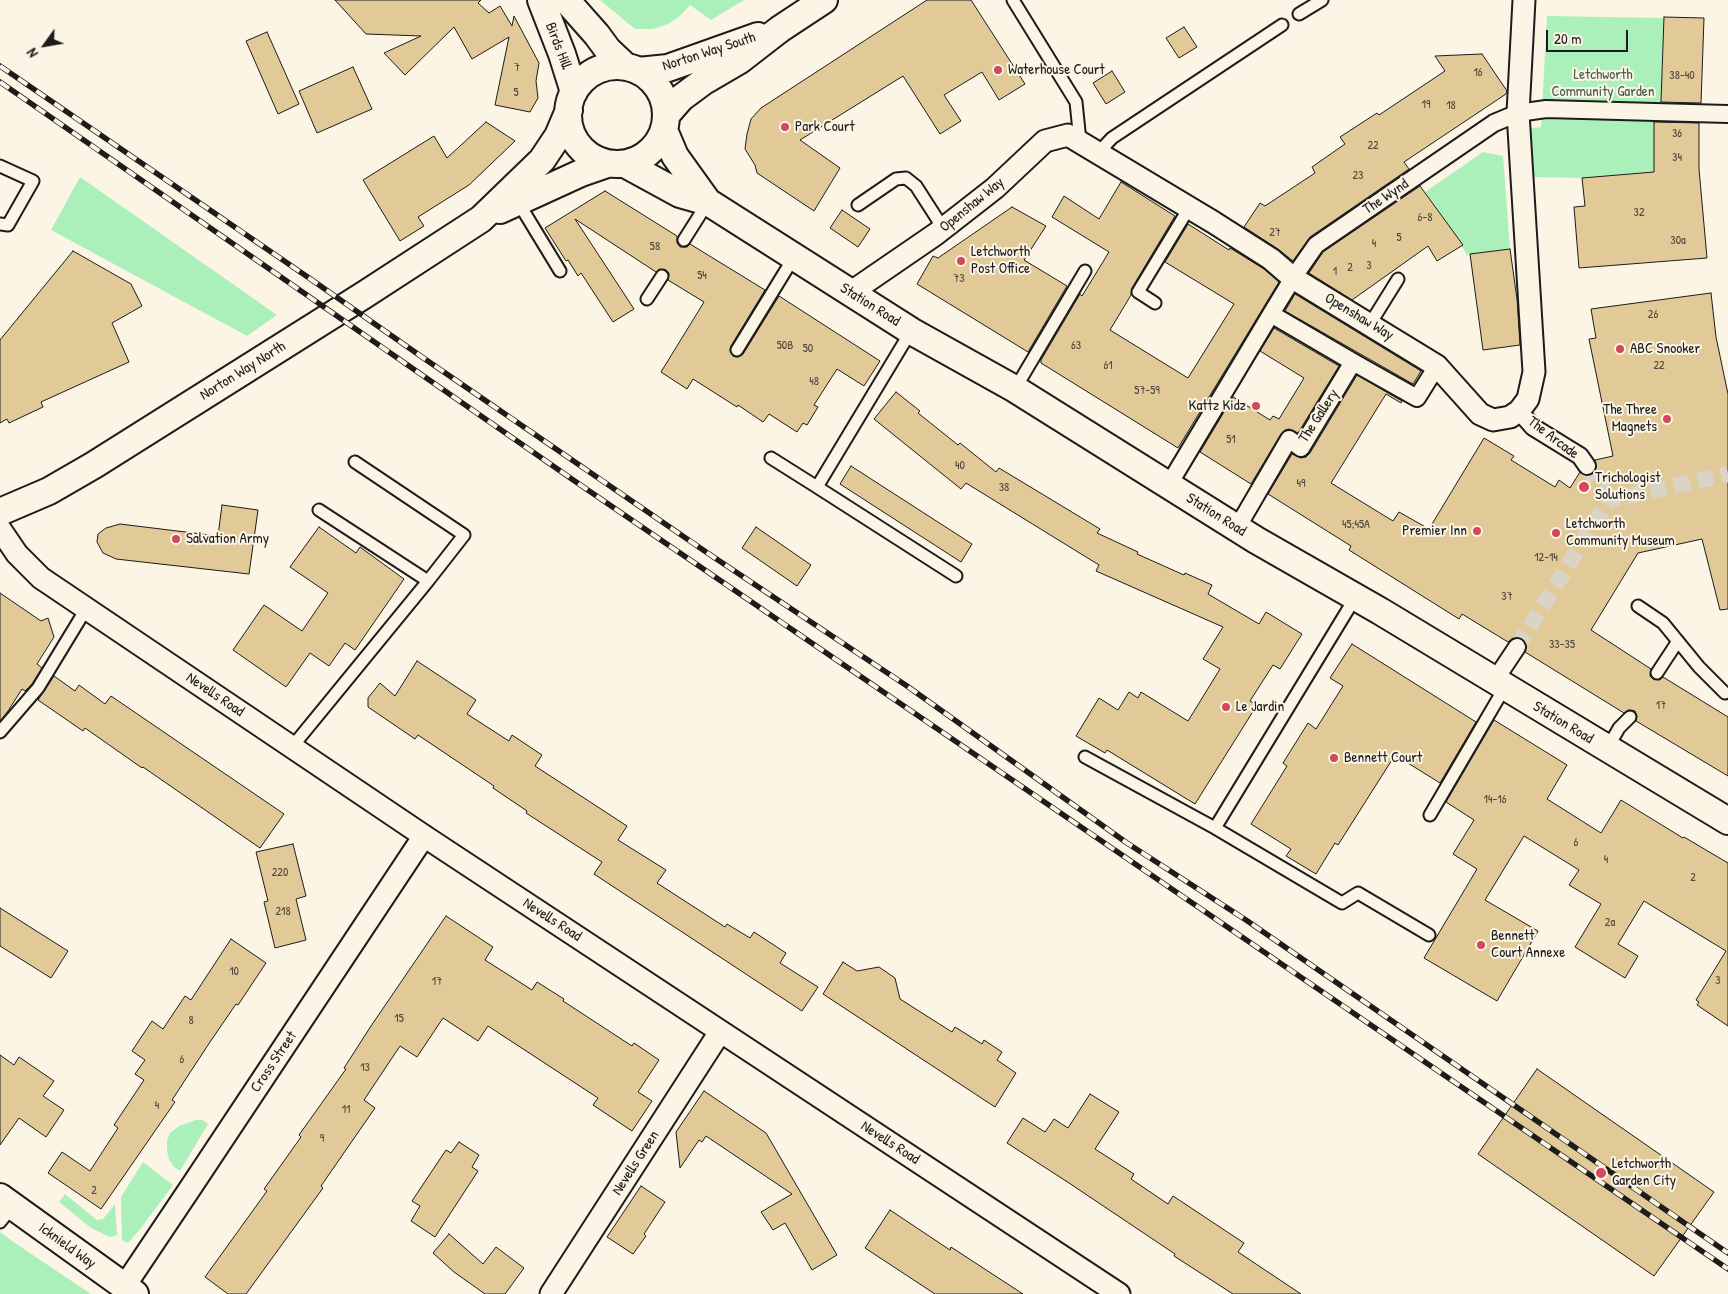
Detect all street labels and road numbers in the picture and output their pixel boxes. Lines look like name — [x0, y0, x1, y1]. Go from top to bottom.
street label: Birds Hill — [541, 20, 575, 72]
street label: Norton Way South — [660, 29, 758, 75]
street label: Openshaw Way — [936, 174, 1008, 236]
street label: The Wynd — [1360, 175, 1412, 219]
street label: Station Road — [837, 280, 903, 330]
street label: Openshaw Way — [1321, 289, 1397, 345]
street label: Norton Way North — [197, 338, 289, 404]
street label: The Gallery — [1295, 386, 1343, 446]
street label: The Arcade — [1524, 413, 1582, 463]
street label: Station Road — [1183, 490, 1249, 540]
street label: Nevells Road — [183, 669, 247, 721]
street label: Station Road — [1530, 698, 1596, 748]
street label: Nevells Road — [519, 894, 585, 946]
street label: Cross Street — [247, 1028, 301, 1096]
street label: Nevells Road — [857, 1117, 923, 1169]
street label: Nevells Green — [608, 1127, 664, 1199]
street label: Icknield Way — [35, 1219, 99, 1273]

